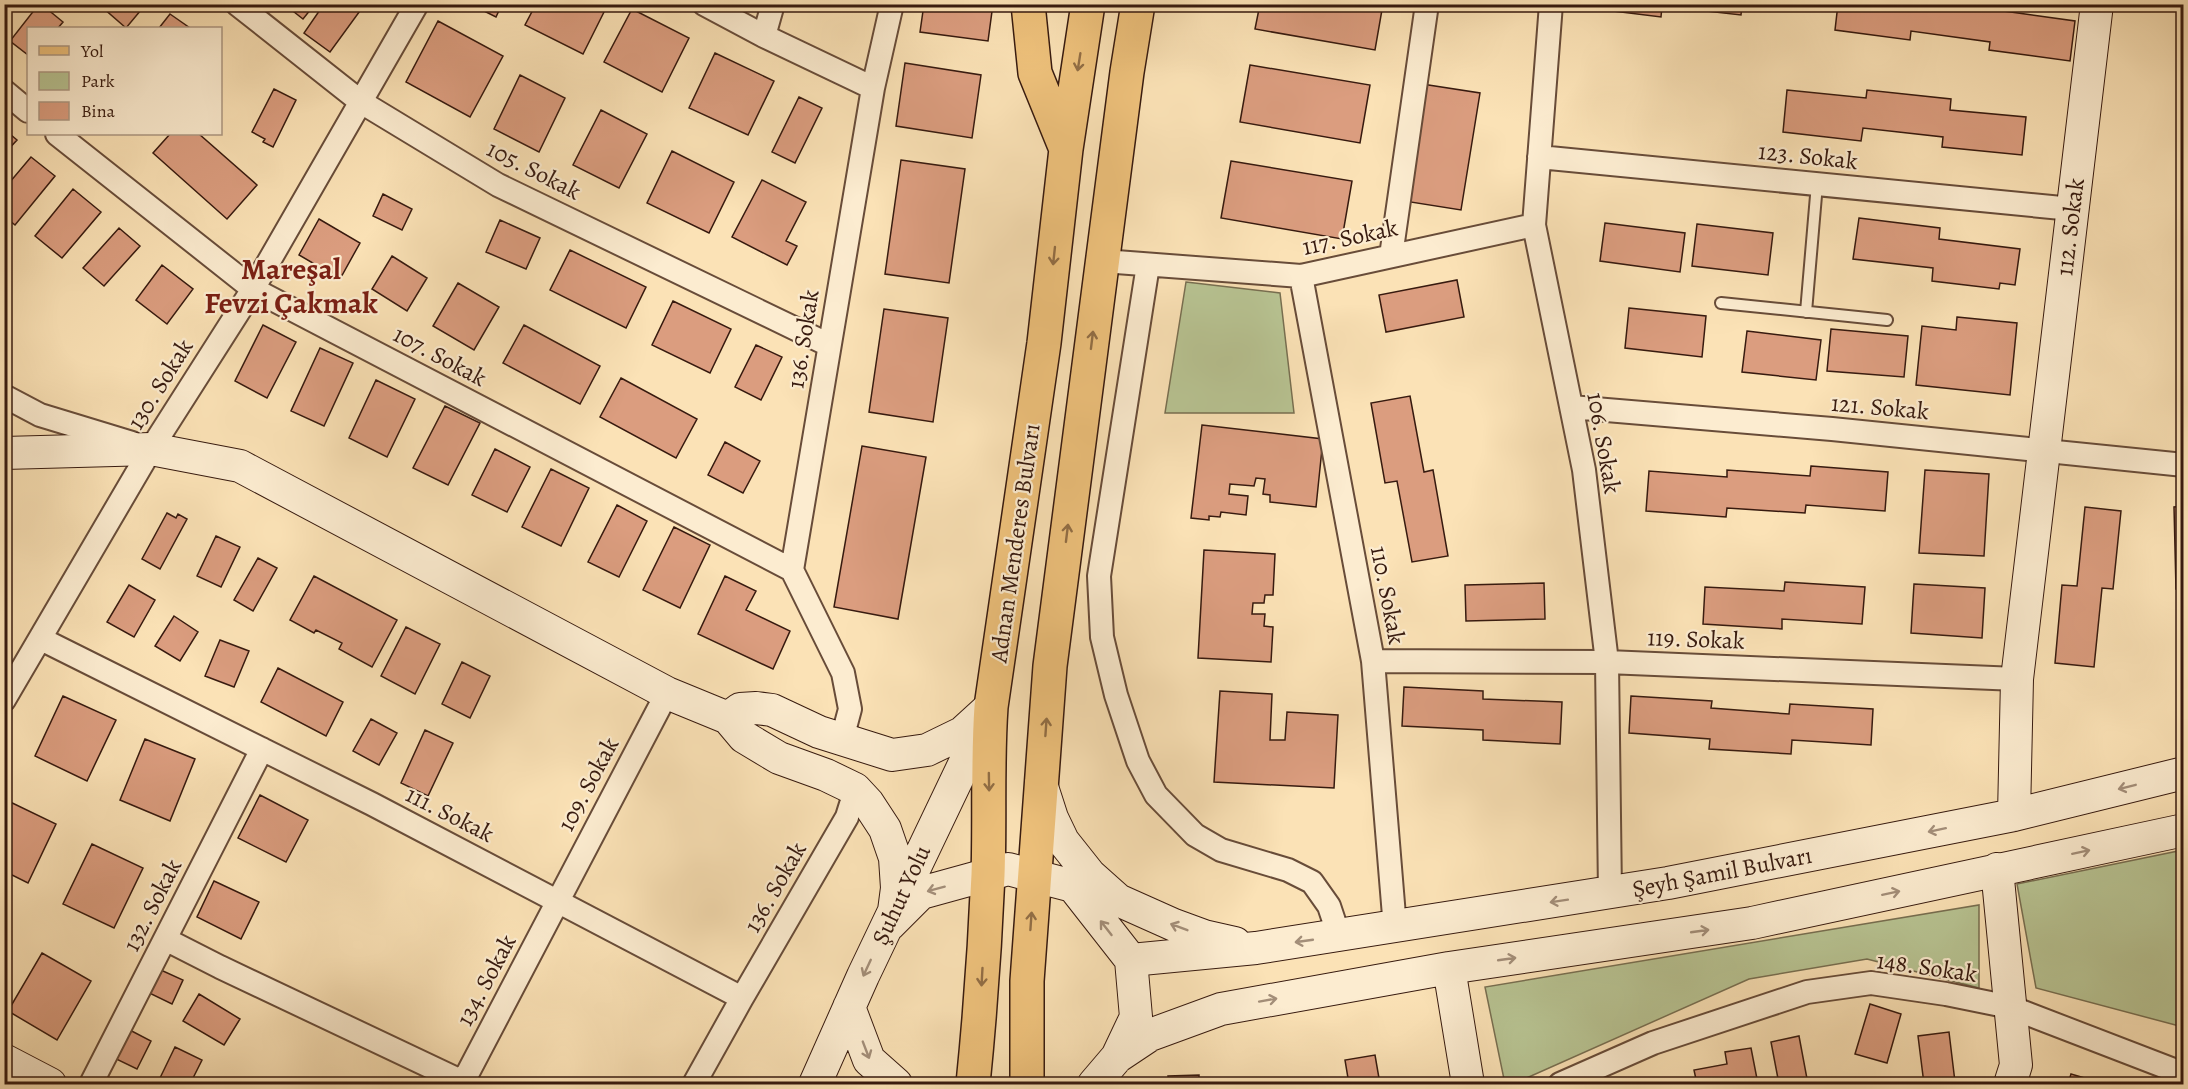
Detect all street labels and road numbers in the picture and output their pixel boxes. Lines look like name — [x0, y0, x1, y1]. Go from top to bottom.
street label: 105. Sokak — [481, 133, 587, 207]
street label: 123. Sokak — [1757, 135, 1859, 177]
street label: 112. Sokak — [2048, 176, 2092, 278]
street label: 117. Sokak — [1299, 211, 1401, 263]
street label: 136. Sokak — [779, 287, 827, 391]
street label: 107. Sokak — [388, 318, 492, 394]
street label: 130. Sokak — [120, 332, 200, 435]
street label: 121. Sokak — [1830, 387, 1930, 427]
street label: 106. Sokak — [1579, 390, 1629, 496]
street label: Adnan Menderes Bulvarı — [982, 422, 1048, 665]
street label: 110. Sokak — [1363, 543, 1413, 647]
street label: 119. Sokak — [1647, 621, 1745, 657]
street label: 109. Sokak — [550, 731, 626, 837]
street label: 111. Sokak — [400, 778, 500, 850]
street label: 136. Sokak — [736, 836, 814, 938]
street label: Şeyh Şamil Bulvarı — [1629, 839, 1815, 905]
street label: Şuhut Yolu — [864, 840, 938, 950]
street label: 132. Sokak — [115, 853, 189, 957]
street label: 134. Sokak — [449, 929, 523, 1031]
street label: 148. Sokak — [1875, 944, 1979, 990]

